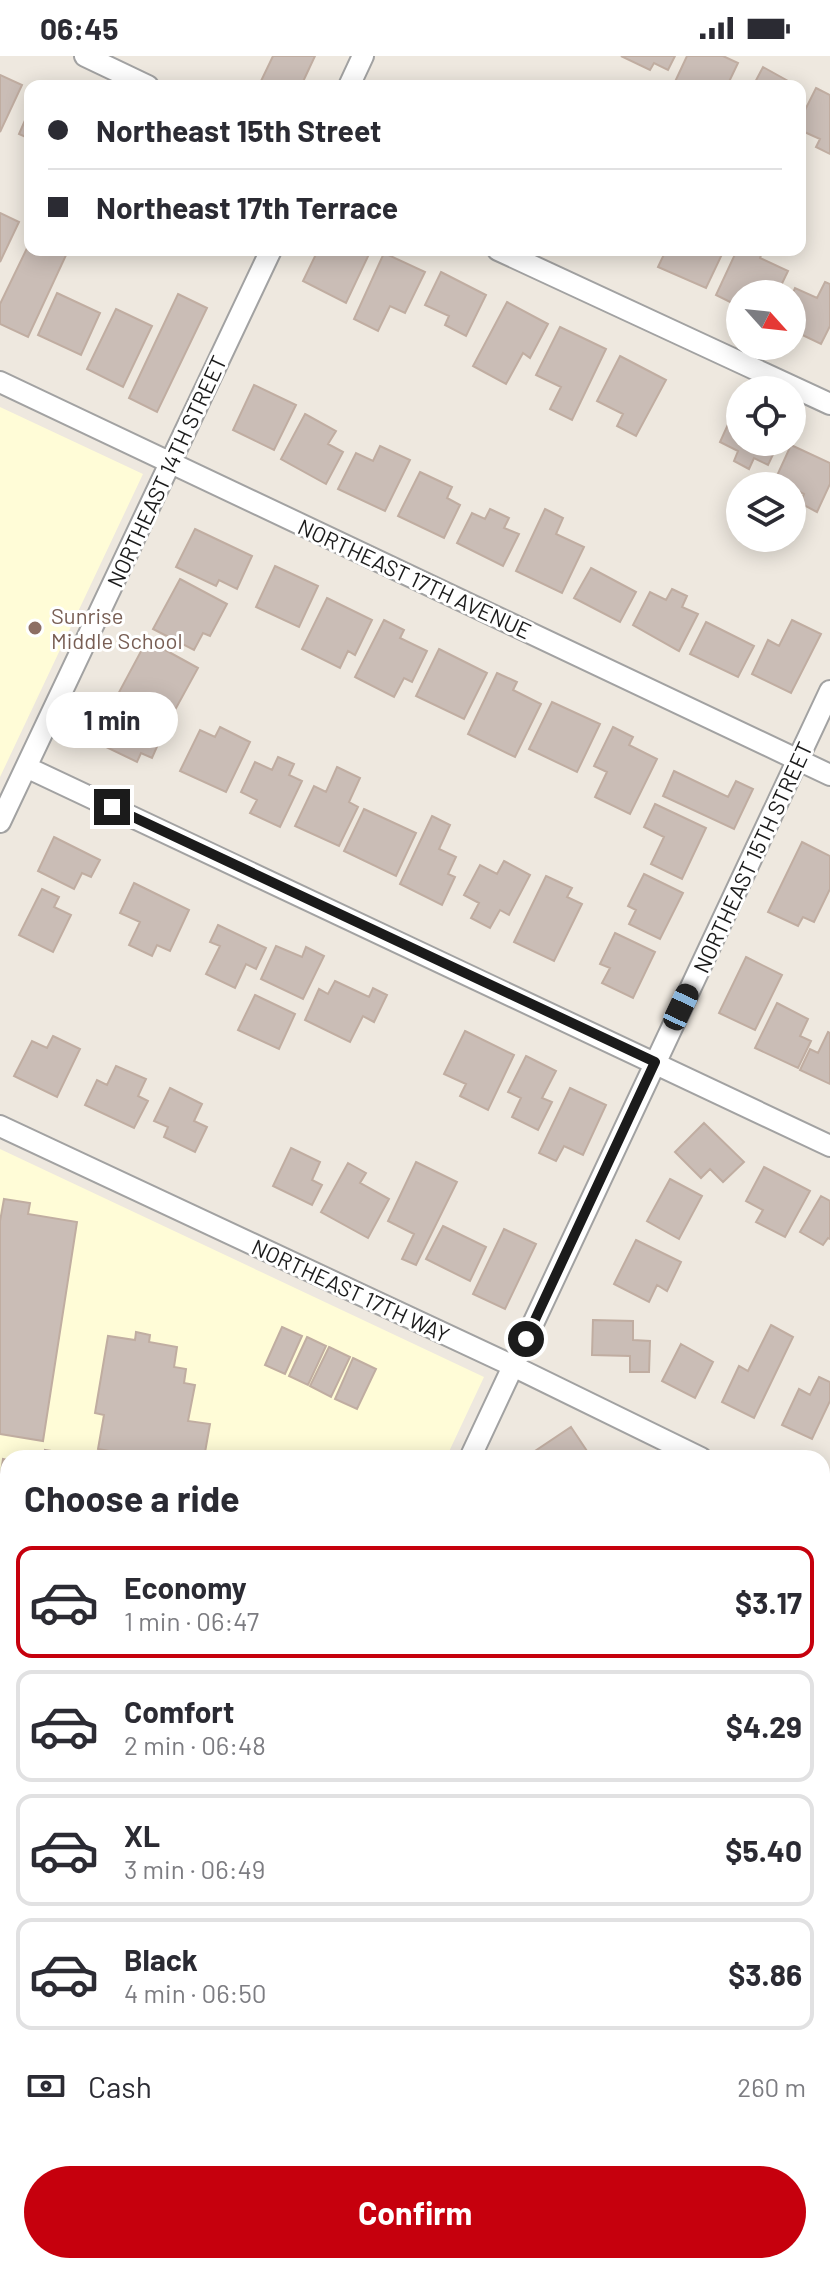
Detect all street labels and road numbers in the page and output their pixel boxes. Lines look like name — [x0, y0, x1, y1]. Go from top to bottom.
street label: NORTHEAST 14TH STREET — [101, 351, 231, 591]
street label: NORTHEAST 17TH AVENUE — [294, 513, 536, 643]
street label: NORTHEAST 15TH STREET — [687, 737, 817, 977]
street label: NORTHEAST 17TH WAY — [248, 1233, 454, 1347]

